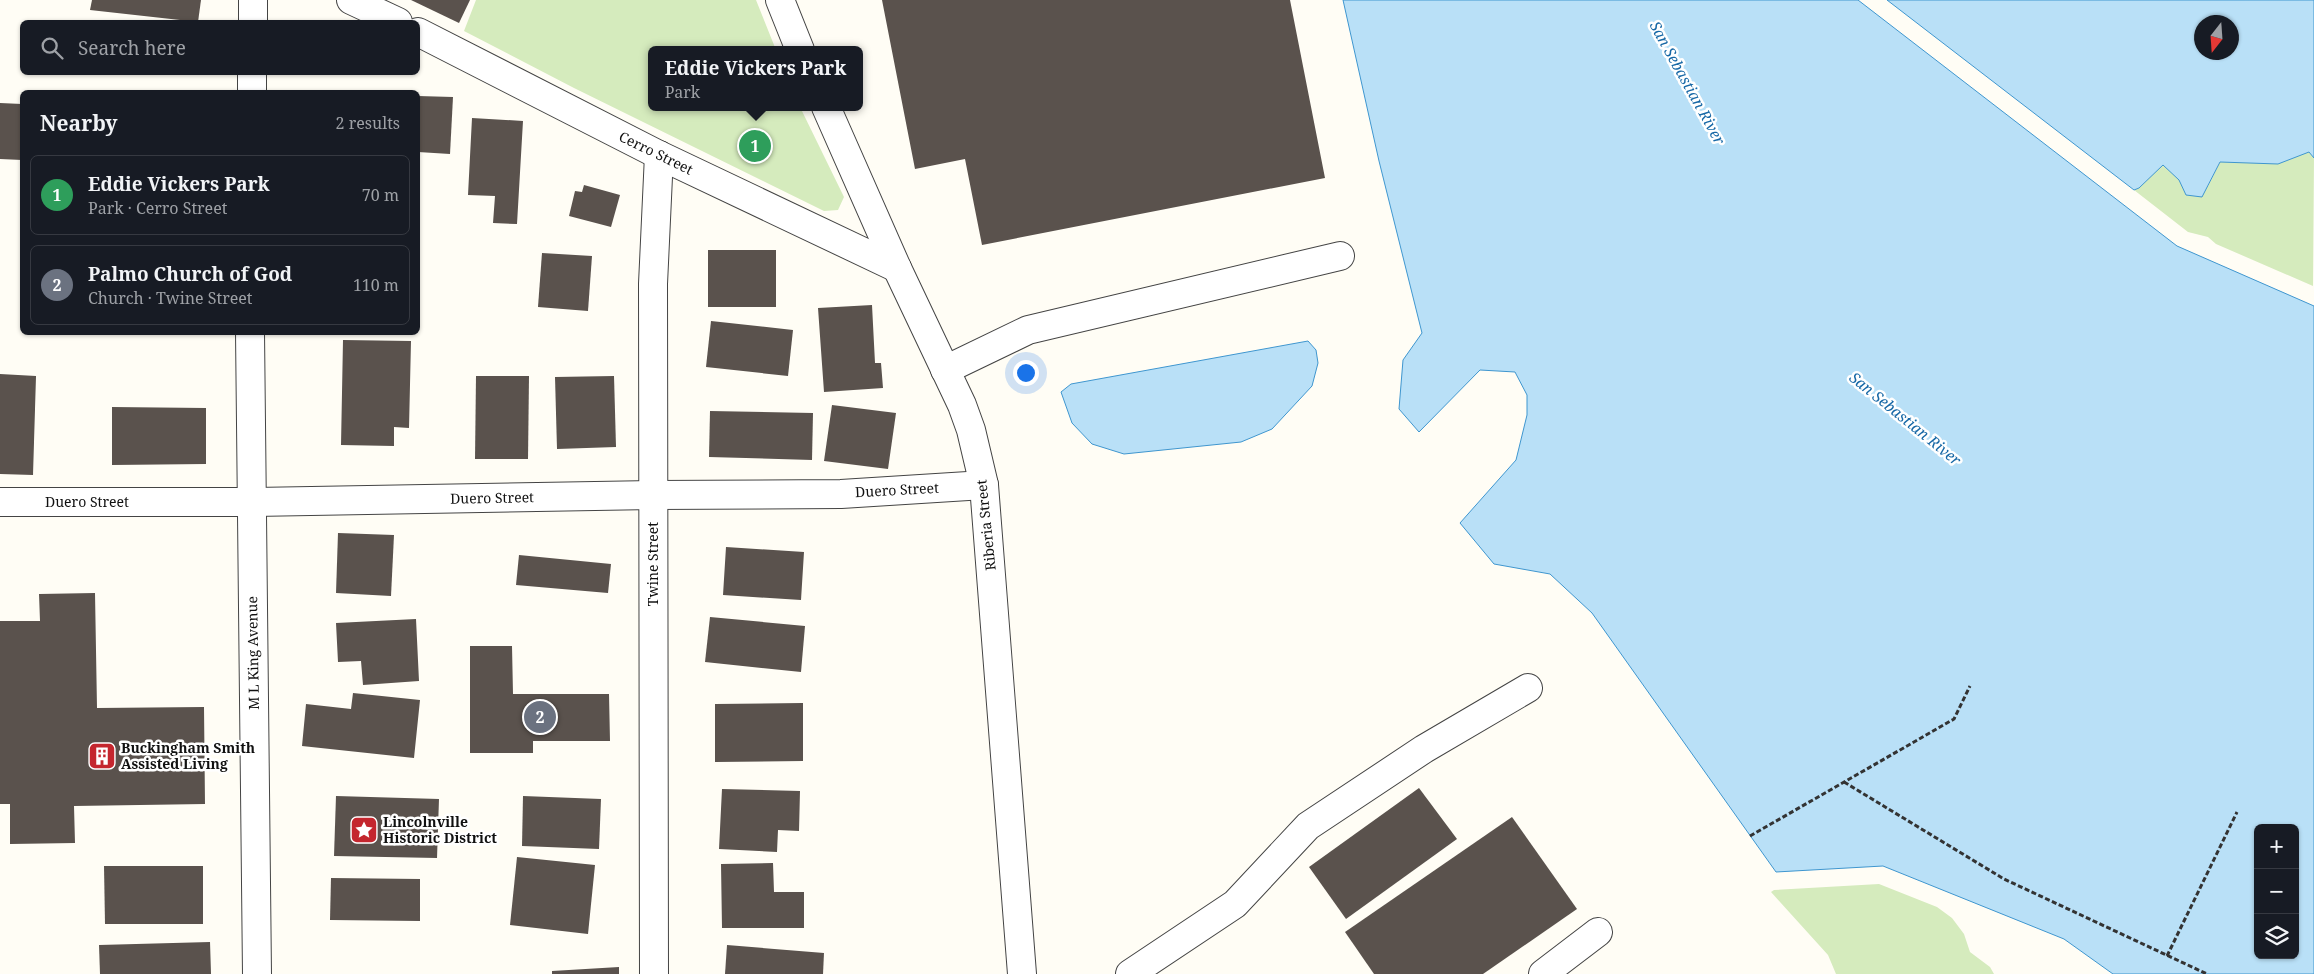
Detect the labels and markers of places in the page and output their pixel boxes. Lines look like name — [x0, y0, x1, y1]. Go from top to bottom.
pin: 1 — [739, 127, 771, 165]
pin: 2 — [524, 698, 556, 736]
place label: Buckingham Smith Assisted Living — [121, 738, 255, 773]
building icon: Buckingham Smith Assisted Living — [87, 741, 117, 771]
place label: Lincolnville Historic District — [383, 812, 497, 847]
place icon: Lincolnville Historic District — [349, 815, 379, 845]

